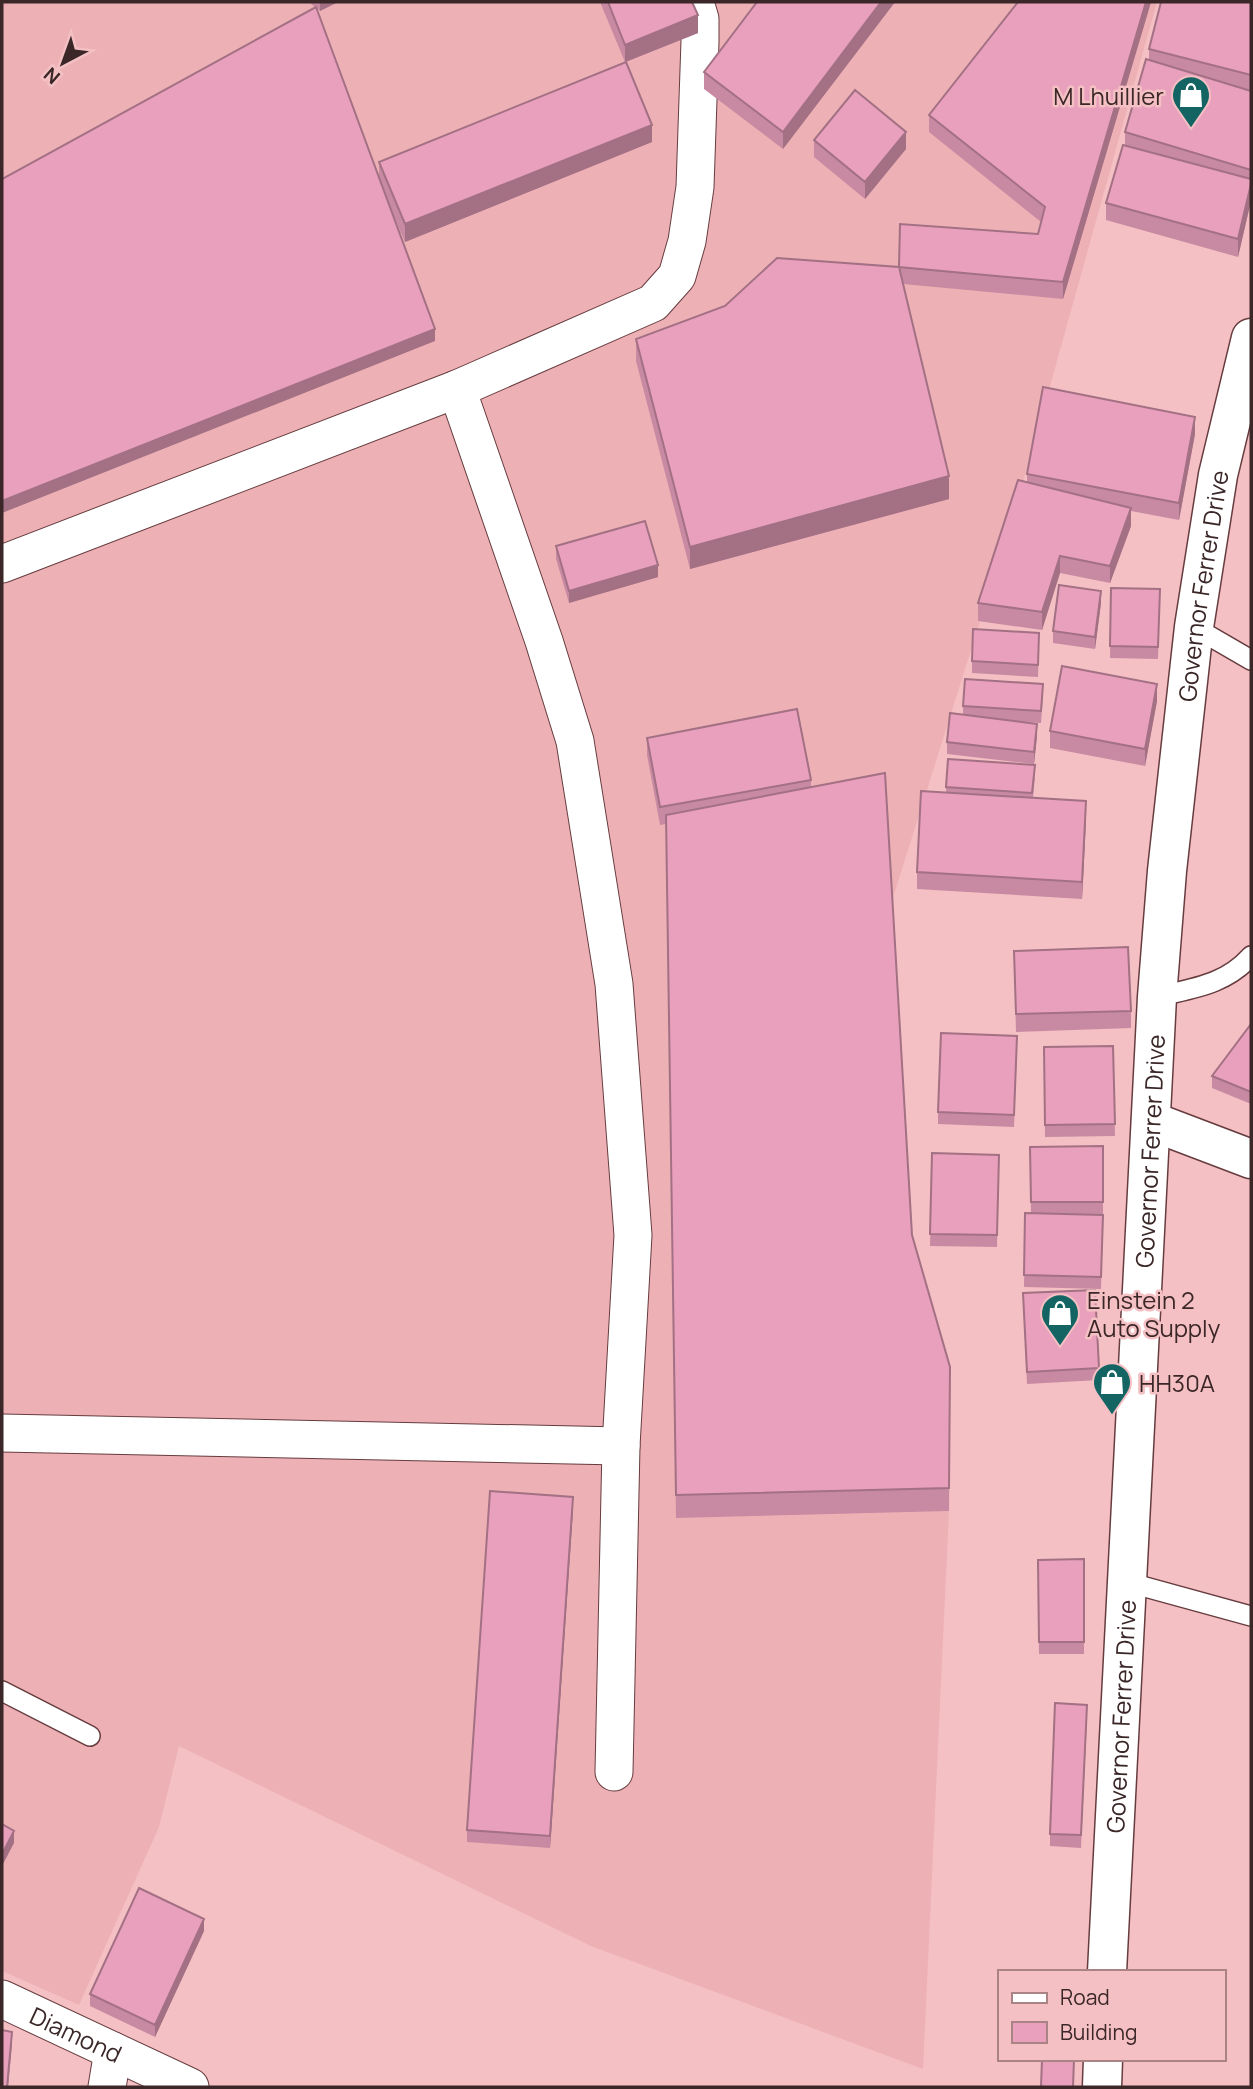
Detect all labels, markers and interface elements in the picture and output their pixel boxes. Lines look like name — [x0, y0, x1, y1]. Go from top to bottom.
north arrow — [28, 28, 98, 98]
text: N — [38, 62, 66, 90]
shop icon: M Lhuillier — [1170, 74, 1212, 129]
place label: M Lhuillier — [1053, 79, 1164, 112]
street label: Governor Ferrer Drive — [1169, 468, 1235, 703]
street label: Governor Ferrer Drive — [1127, 1034, 1172, 1268]
place label: Einstein 2 Auto Supply — [1087, 1283, 1221, 1344]
shop icon: Einstein 2 Auto Supply — [1039, 1292, 1081, 1347]
shop icon: HH30A — [1091, 1361, 1133, 1416]
place label: HH30A — [1139, 1366, 1215, 1399]
street label: Governor Ferrer Drive — [1098, 1599, 1143, 1834]
legend — [998, 1970, 1225, 2061]
text: Road — [1060, 1983, 1110, 2011]
street label: Diamond — [25, 1998, 128, 2069]
text: Building — [1060, 2018, 1137, 2046]

